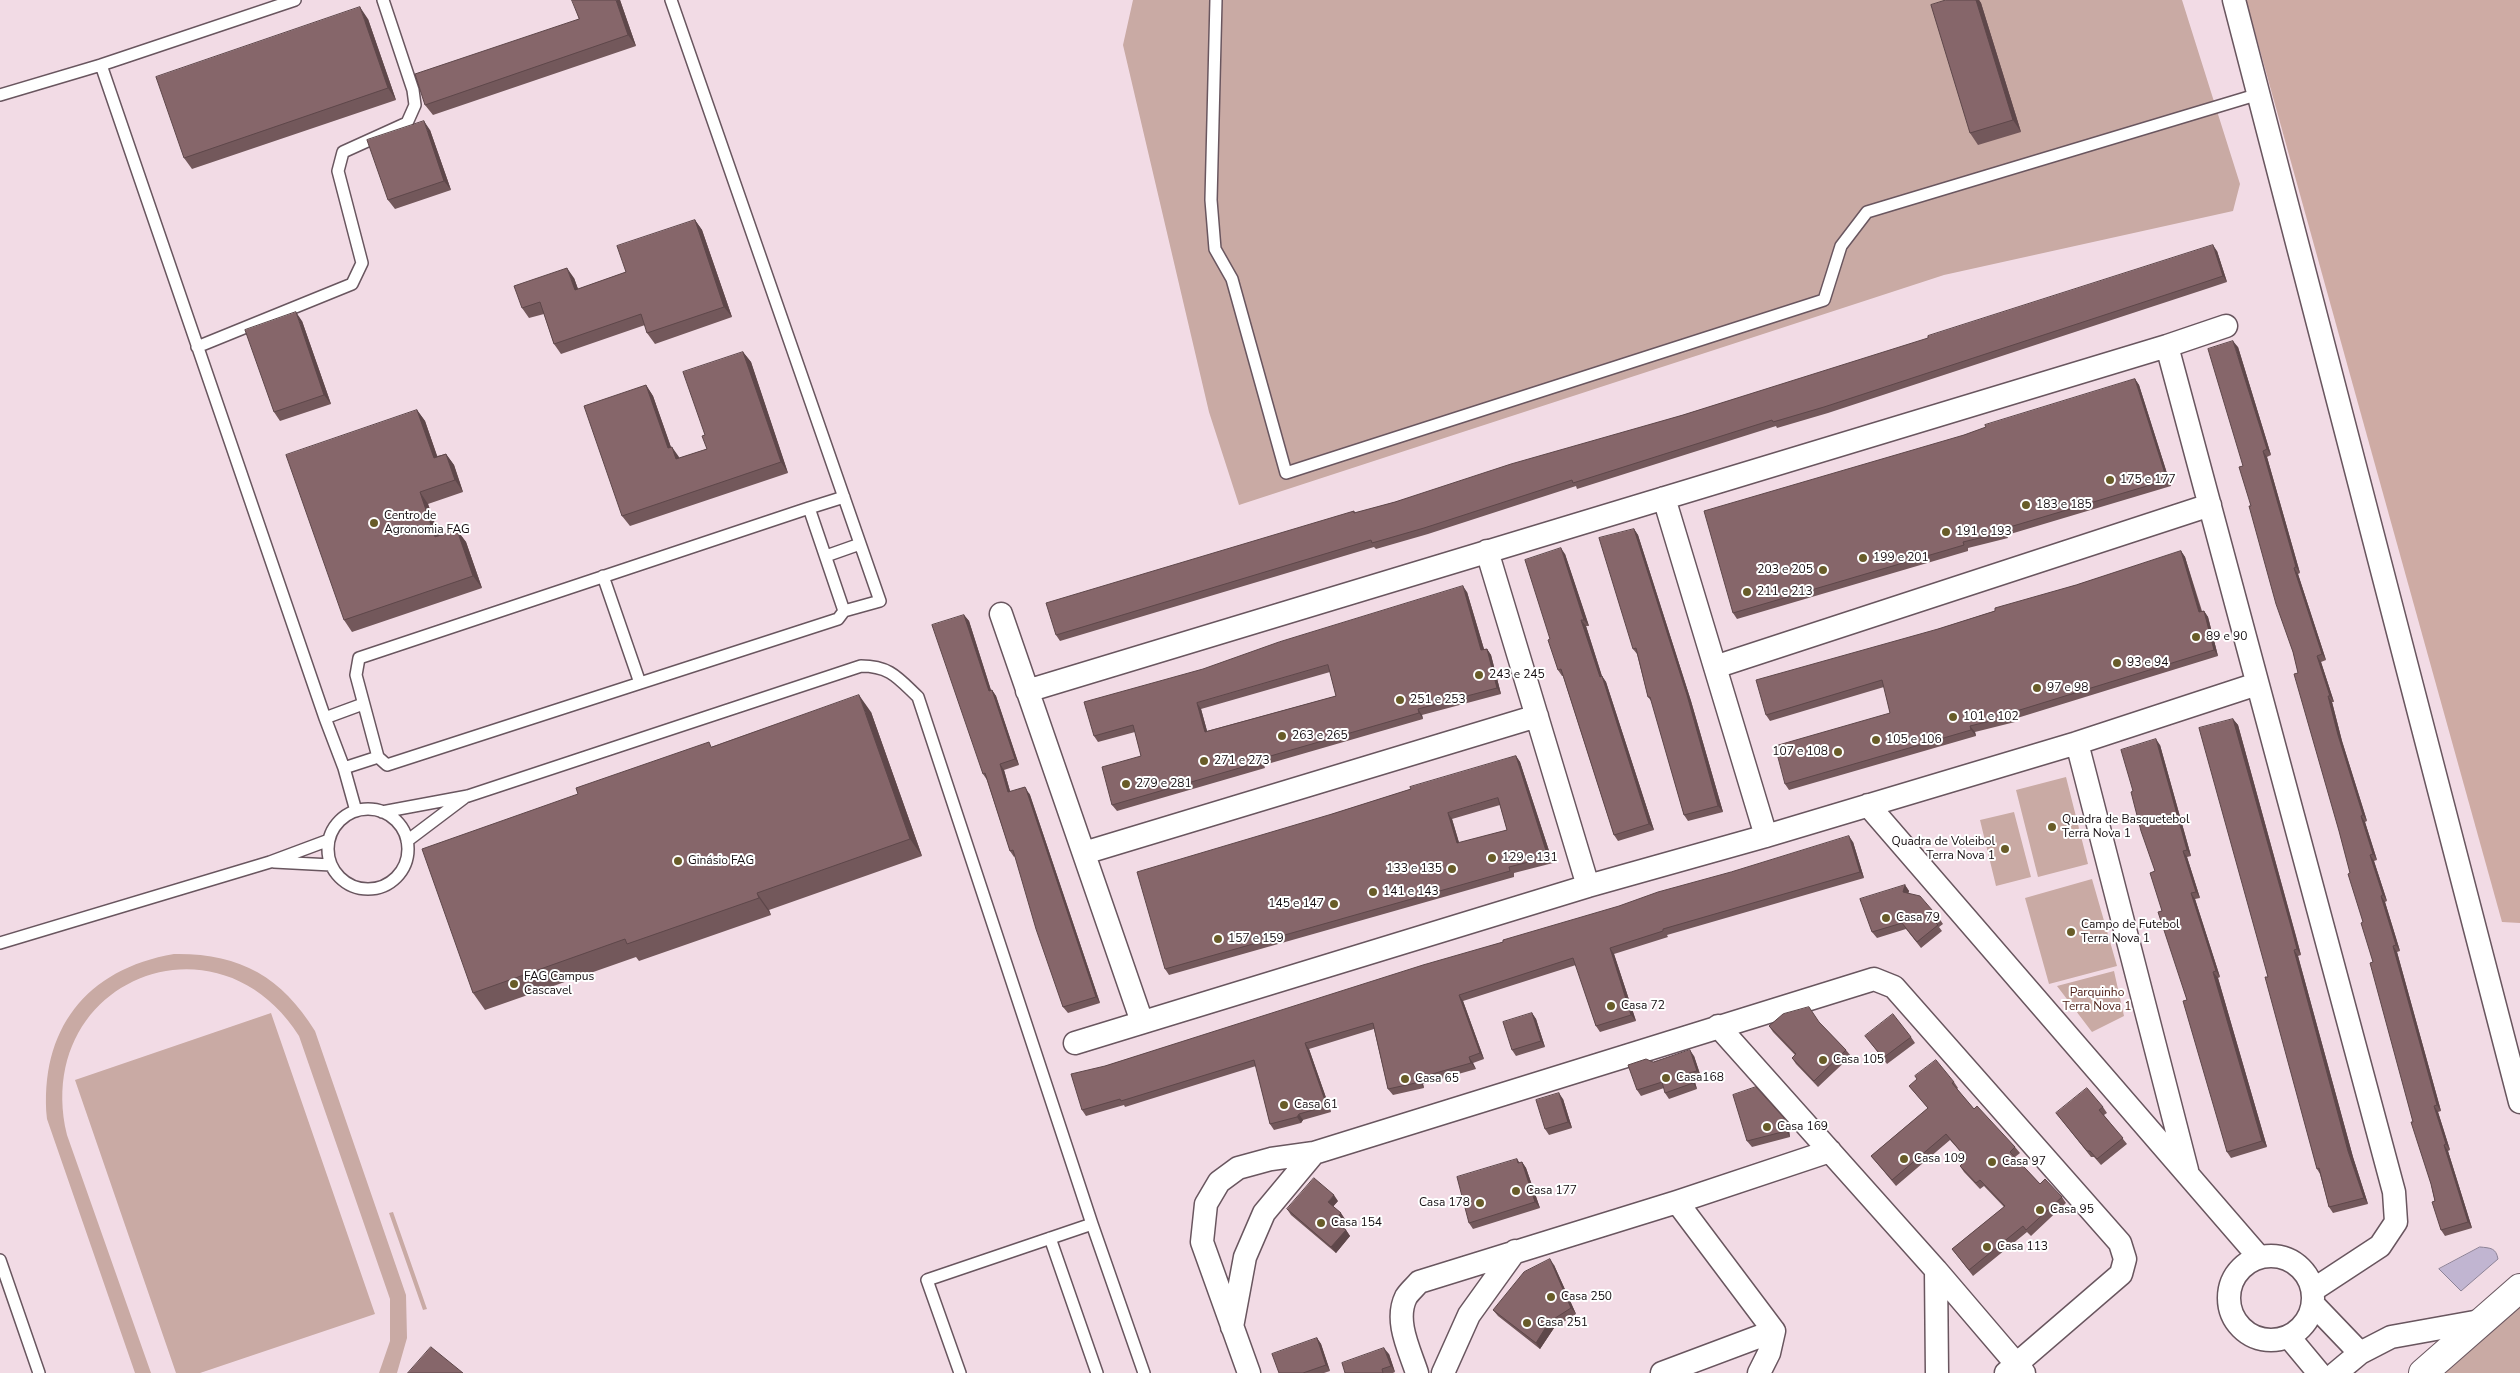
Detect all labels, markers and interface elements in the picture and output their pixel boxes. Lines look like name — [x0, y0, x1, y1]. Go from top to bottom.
place label: 175 e 177 — [2120, 473, 2176, 487]
marker: 175 e 177 — [2104, 474, 2116, 486]
place label: 183 e 185 — [2036, 498, 2092, 512]
marker: 183 e 185 — [2020, 499, 2032, 511]
place label: Centro de Agronomia FAG — [384, 509, 470, 537]
marker: Centro de Agronomia FAG — [368, 517, 380, 529]
place label: 191 e 193 — [1956, 525, 2012, 539]
marker: 191 e 193 — [1940, 526, 1952, 538]
place label: 199 e 201 — [1873, 551, 1929, 565]
marker: 199 e 201 — [1857, 552, 1869, 564]
place label: 203 e 205 — [1757, 563, 1813, 577]
marker: 203 e 205 — [1817, 564, 1829, 576]
place label: 211 e 213 — [1757, 585, 1813, 599]
marker: 211 e 213 — [1741, 586, 1753, 598]
place label: 89 e 90 — [2206, 630, 2247, 644]
marker: 89 e 90 — [2190, 631, 2202, 643]
place label: 93 e 94 — [2127, 656, 2168, 670]
marker: 93 e 94 — [2111, 657, 2123, 669]
place label: 243 e 245 — [1489, 668, 1545, 682]
marker: 243 e 245 — [1473, 669, 1485, 681]
place label: 97 e 98 — [2047, 681, 2088, 695]
marker: 97 e 98 — [2031, 682, 2043, 694]
place label: 251 e 253 — [1410, 693, 1466, 707]
marker: 251 e 253 — [1394, 694, 1406, 706]
place label: 101 e 102 — [1963, 710, 2019, 724]
marker: 101 e 102 — [1947, 711, 1959, 723]
place label: 263 e 265 — [1292, 729, 1348, 743]
marker: 263 e 265 — [1276, 730, 1288, 742]
place label: 105 e 106 — [1886, 733, 1942, 747]
marker: 105 e 106 — [1870, 734, 1882, 746]
place label: 107 e 108 — [1772, 745, 1828, 759]
marker: 107 e 108 — [1832, 746, 1844, 758]
place label: 271 e 273 — [1214, 754, 1270, 768]
marker: 271 e 273 — [1198, 755, 1210, 767]
place label: 279 e 281 — [1136, 777, 1192, 791]
marker: 279 e 281 — [1120, 778, 1132, 790]
place label: Quadra de Basquetebol Terra Nova 1 — [2062, 813, 2190, 841]
marker: Quadra de Basquetebol Terra Nova 1 — [2046, 821, 2058, 833]
place label: Quadra de Voleibol Terra Nova 1 — [1891, 835, 1995, 863]
marker: Quadra de Voleibol Terra Nova 1 — [1999, 843, 2011, 855]
place label: 129 e 131 — [1502, 851, 1558, 865]
marker: 129 e 131 — [1486, 852, 1498, 864]
place label: Ginásio FAG — [688, 854, 754, 868]
marker: Ginásio FAG — [672, 855, 684, 867]
place label: 133 e 135 — [1386, 862, 1442, 876]
marker: 133 e 135 — [1446, 863, 1458, 875]
place label: 141 e 143 — [1383, 885, 1439, 899]
marker: 141 e 143 — [1367, 886, 1379, 898]
place label: 145 e 147 — [1268, 897, 1324, 911]
marker: 145 e 147 — [1328, 898, 1340, 910]
place label: Casa 79 — [1896, 911, 1940, 925]
marker: Casa 79 — [1880, 912, 1892, 924]
place label: Campo de Futebol Terra Nova 1 — [2081, 918, 2180, 946]
marker: Campo de Futebol Terra Nova 1 — [2065, 926, 2077, 938]
place label: 157 e 159 — [1228, 932, 1284, 946]
marker: 157 e 159 — [1212, 933, 1224, 945]
place label: FAG Campus Cascavel — [524, 970, 594, 998]
marker: FAG Campus Cascavel — [508, 978, 520, 990]
park label: Parquinho Terra Nova 1 — [2063, 986, 2131, 1014]
place label: Casa 72 — [1621, 999, 1665, 1013]
marker: Casa 72 — [1605, 1000, 1617, 1012]
place label: Casa 105 — [1833, 1053, 1884, 1067]
marker: Casa 105 — [1817, 1054, 1829, 1066]
place label: Casa168 — [1676, 1071, 1724, 1085]
place label: Casa 65 — [1415, 1072, 1459, 1086]
marker: Casa168 — [1660, 1072, 1672, 1084]
marker: Casa 65 — [1399, 1073, 1411, 1085]
place label: Casa 61 — [1294, 1098, 1338, 1112]
marker: Casa 61 — [1278, 1099, 1290, 1111]
place label: Casa 169 — [1777, 1120, 1828, 1134]
marker: Casa 169 — [1761, 1121, 1773, 1133]
place label: Casa 109 — [1914, 1152, 1965, 1166]
marker: Casa 109 — [1898, 1153, 1910, 1165]
place label: Casa 97 — [2002, 1155, 2046, 1169]
marker: Casa 97 — [1986, 1156, 1998, 1168]
place label: Casa 177 — [1526, 1184, 1577, 1198]
marker: Casa 177 — [1510, 1185, 1522, 1197]
place label: Casa 178 — [1419, 1196, 1470, 1210]
marker: Casa 178 — [1474, 1197, 1486, 1209]
place label: Casa 95 — [2050, 1203, 2094, 1217]
marker: Casa 95 — [2034, 1204, 2046, 1216]
place label: Casa 154 — [1331, 1216, 1382, 1230]
marker: Casa 154 — [1315, 1217, 1327, 1229]
place label: Casa 113 — [1997, 1240, 2048, 1254]
marker: Casa 113 — [1981, 1241, 1993, 1253]
place label: Casa 250 — [1561, 1290, 1612, 1304]
marker: Casa 250 — [1545, 1291, 1557, 1303]
place label: Casa 251 — [1537, 1316, 1588, 1330]
marker: Casa 251 — [1521, 1317, 1533, 1329]

